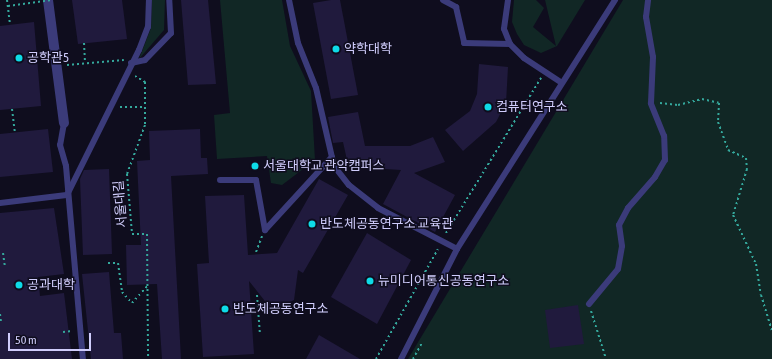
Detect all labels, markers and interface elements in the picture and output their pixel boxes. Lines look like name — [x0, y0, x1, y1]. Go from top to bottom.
place label: 약학대학 — [344, 41, 392, 57]
marker: 약학대학 — [331, 44, 341, 54]
place label: 공학관5 — [27, 50, 69, 66]
marker: 공학관5 — [14, 53, 24, 63]
place label: 컴퓨터연구소 — [496, 99, 568, 115]
marker: 컴퓨터연구소 — [483, 102, 493, 112]
place label: 서울대학교 관악캠퍼스 — [263, 158, 384, 174]
marker: 서울대학교 관악캠퍼스 — [250, 161, 260, 171]
street label: 서울대길 — [111, 179, 131, 229]
place label: 반도체공동연구소 교육관 — [320, 216, 453, 232]
marker: 반도체공동연구소 교육관 — [307, 219, 317, 229]
place label: 뉴미디어통신공동연구소 — [378, 273, 510, 289]
marker: 뉴미디어통신공동연구소 — [365, 276, 375, 286]
place label: 공과대학 — [27, 277, 75, 293]
marker: 공과대학 — [14, 280, 24, 290]
place label: 반도체공동연구소 — [233, 301, 329, 317]
marker: 반도체공동연구소 — [220, 304, 230, 314]
scale bar — [10, 325, 93, 351]
text: 50 m — [15, 333, 37, 347]

